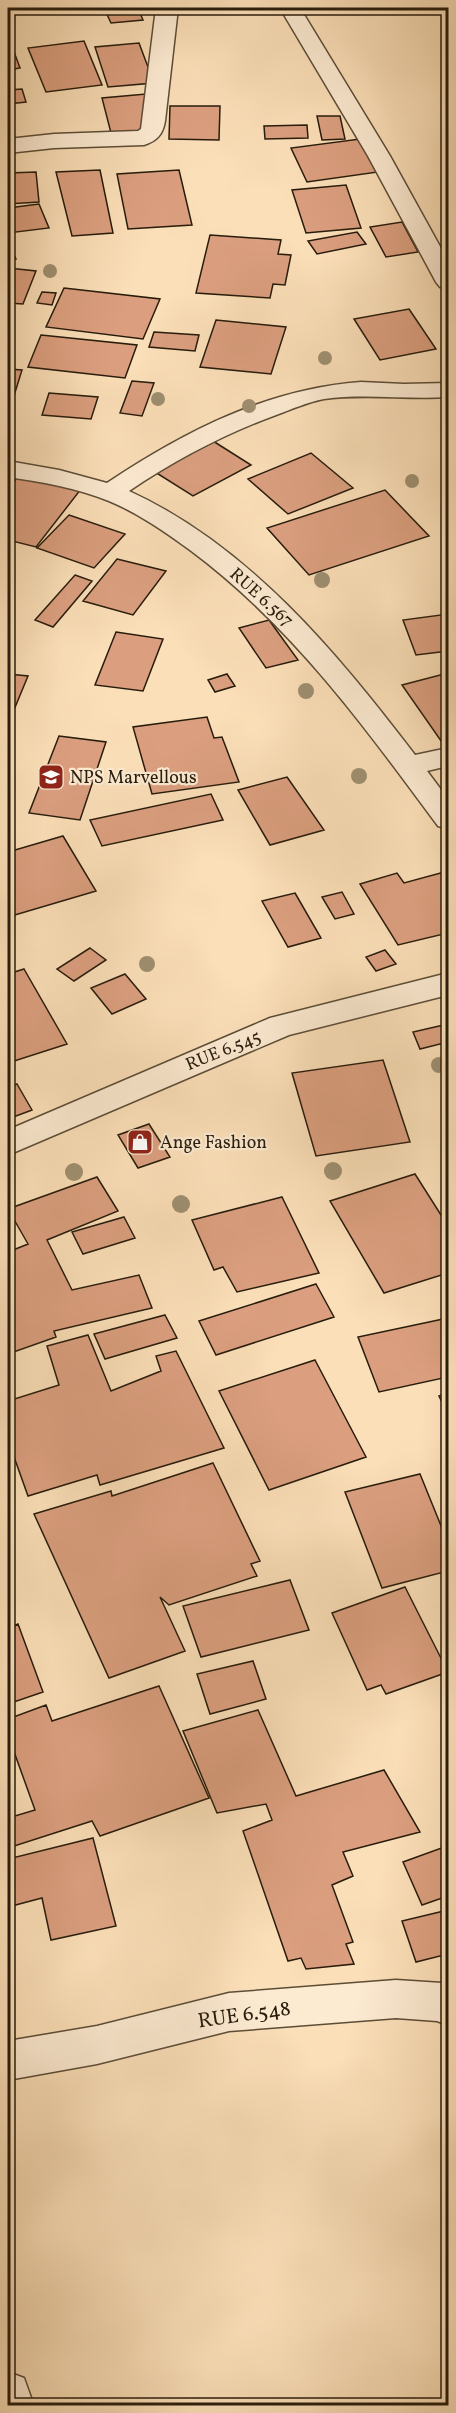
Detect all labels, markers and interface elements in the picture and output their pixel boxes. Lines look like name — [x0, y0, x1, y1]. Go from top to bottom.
street label: RUE 6.567 — [224, 563, 298, 634]
school or university icon: NPS Marvellous — [36, 762, 66, 792]
place label: NPS Marvellous — [70, 766, 197, 791]
street label: RUE 6.545 — [182, 1025, 265, 1078]
shop icon: Ange Fashion — [125, 1127, 155, 1157]
place label: Ange Fashion — [160, 1131, 267, 1156]
street label: RUE 6.548 — [196, 1995, 292, 2036]

